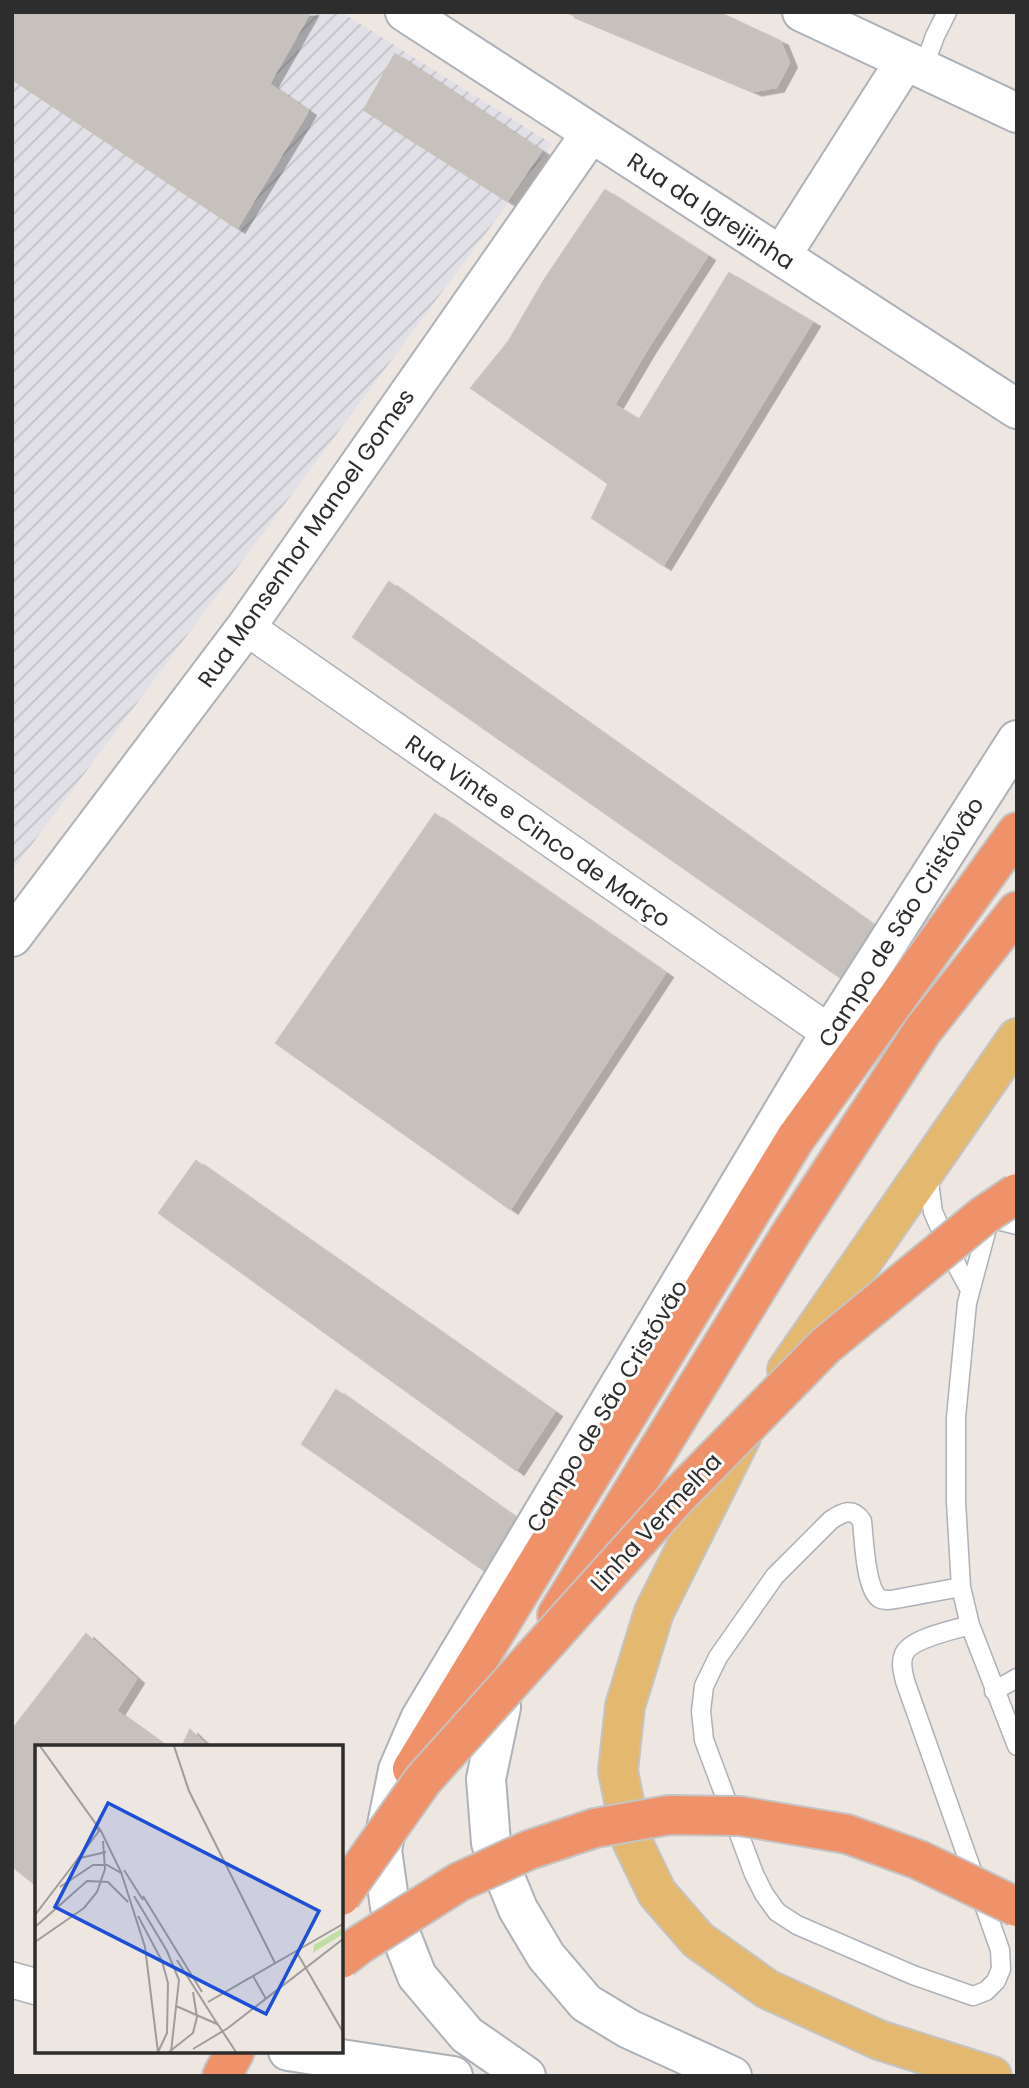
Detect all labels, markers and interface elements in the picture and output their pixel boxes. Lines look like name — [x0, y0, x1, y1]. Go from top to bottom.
street label: Rua da Igreijinha — [621, 145, 801, 277]
street label: Rua Monsenhor Manoel Gomes — [190, 382, 422, 694]
street label: Rua Vinte e Cinco de Março — [399, 727, 677, 935]
street label: Campo de São Cristóvão — [811, 791, 991, 1053]
street label: Campo de São Cristóvão — [519, 1274, 695, 1538]
street label: Linha Vermelha — [583, 1446, 729, 1598]
inset map — [35, 1745, 343, 2053]

